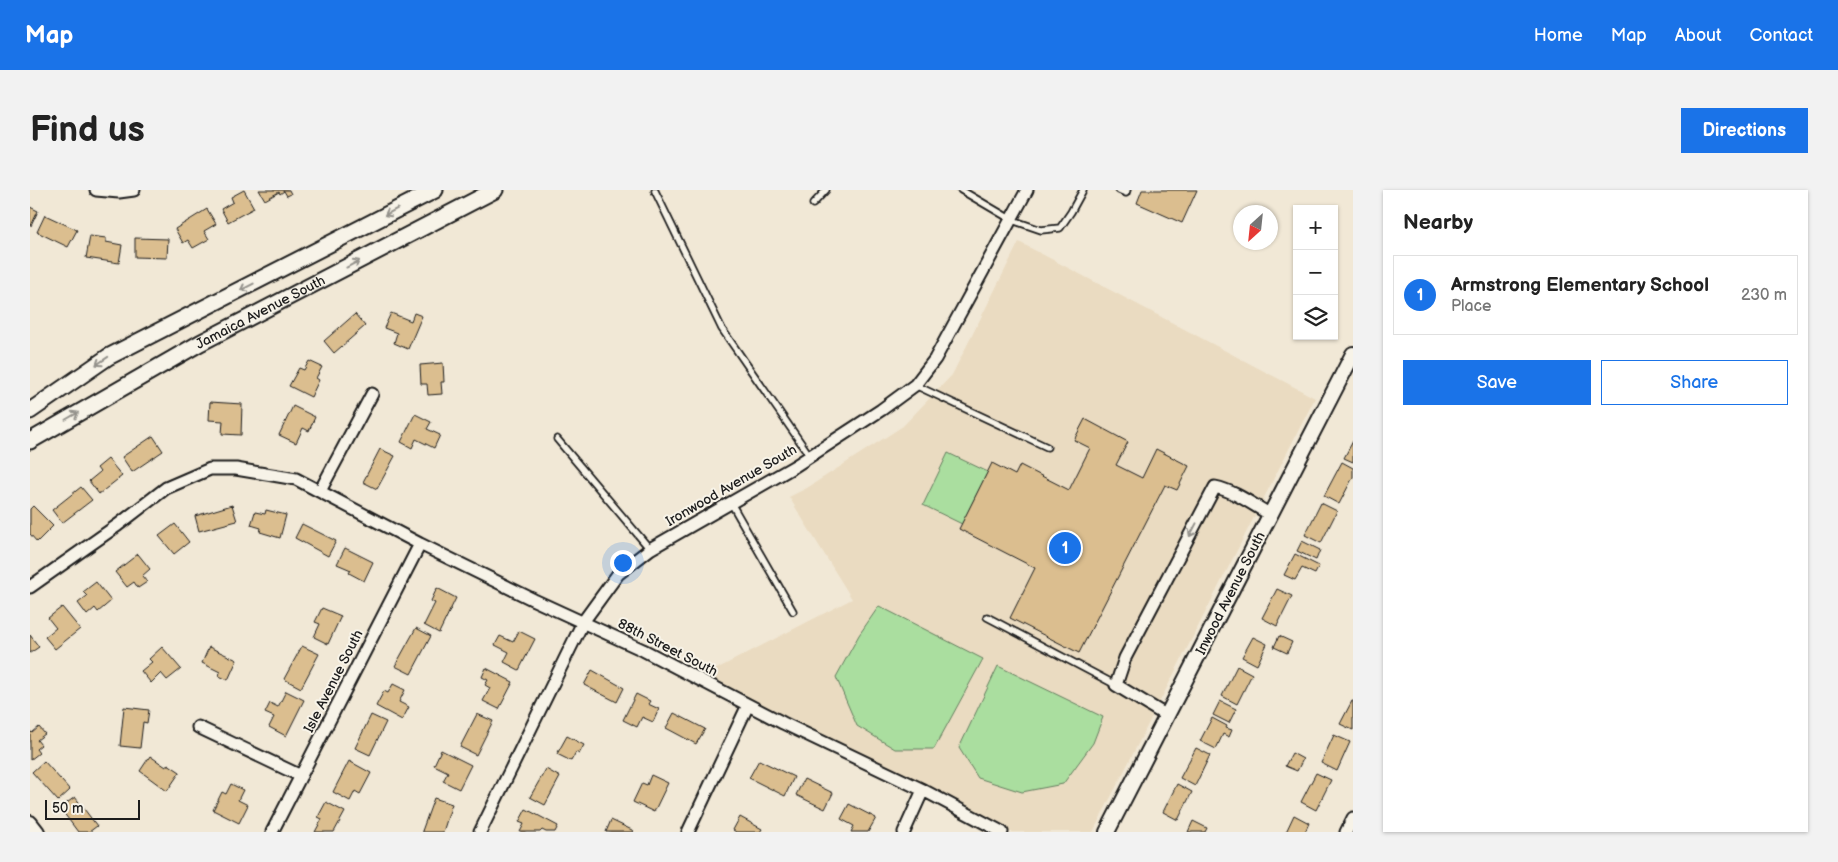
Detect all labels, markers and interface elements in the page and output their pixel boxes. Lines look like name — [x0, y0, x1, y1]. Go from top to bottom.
text: Map — [25, 21, 73, 50]
text: Home — [1534, 25, 1583, 46]
text: Map — [1611, 25, 1647, 46]
text: About — [1675, 25, 1722, 46]
text: Contact — [1750, 25, 1813, 46]
button: Directions — [1681, 108, 1808, 153]
text: Find us — [30, 109, 145, 152]
north arrow — [1233, 205, 1278, 250]
map controls — [1293, 205, 1338, 340]
button: + — [1293, 205, 1338, 250]
one-way arrow — [384, 208, 399, 217]
text: Nearby — [1403, 210, 1473, 235]
button: − — [1293, 250, 1338, 295]
one-way arrow — [346, 259, 361, 269]
street label: Jamaica Avenue South — [192, 272, 328, 353]
text: Armstrong Elementary School — [1451, 274, 1709, 297]
one-way arrow — [240, 283, 255, 292]
text: 1 — [1417, 286, 1423, 305]
text: 230 m — [1741, 286, 1787, 305]
button: layers — [1293, 295, 1338, 340]
text: Place — [1451, 297, 1492, 316]
one-way arrow — [96, 357, 110, 367]
button: Save — [1403, 360, 1591, 405]
button: Share — [1601, 360, 1788, 405]
one-way arrow — [64, 410, 78, 420]
street label: Ironwood Avenue South — [663, 441, 800, 530]
one-way arrow — [1187, 522, 1197, 537]
pin: 1 — [1049, 529, 1081, 567]
street label: Inwood Avenue South — [1192, 529, 1269, 658]
your location — [610, 550, 636, 576]
street label: 88th Street South — [615, 615, 721, 680]
street label: Isle Avenue South — [300, 627, 367, 735]
scale bar — [45, 797, 140, 820]
text: 50 m — [52, 800, 84, 817]

